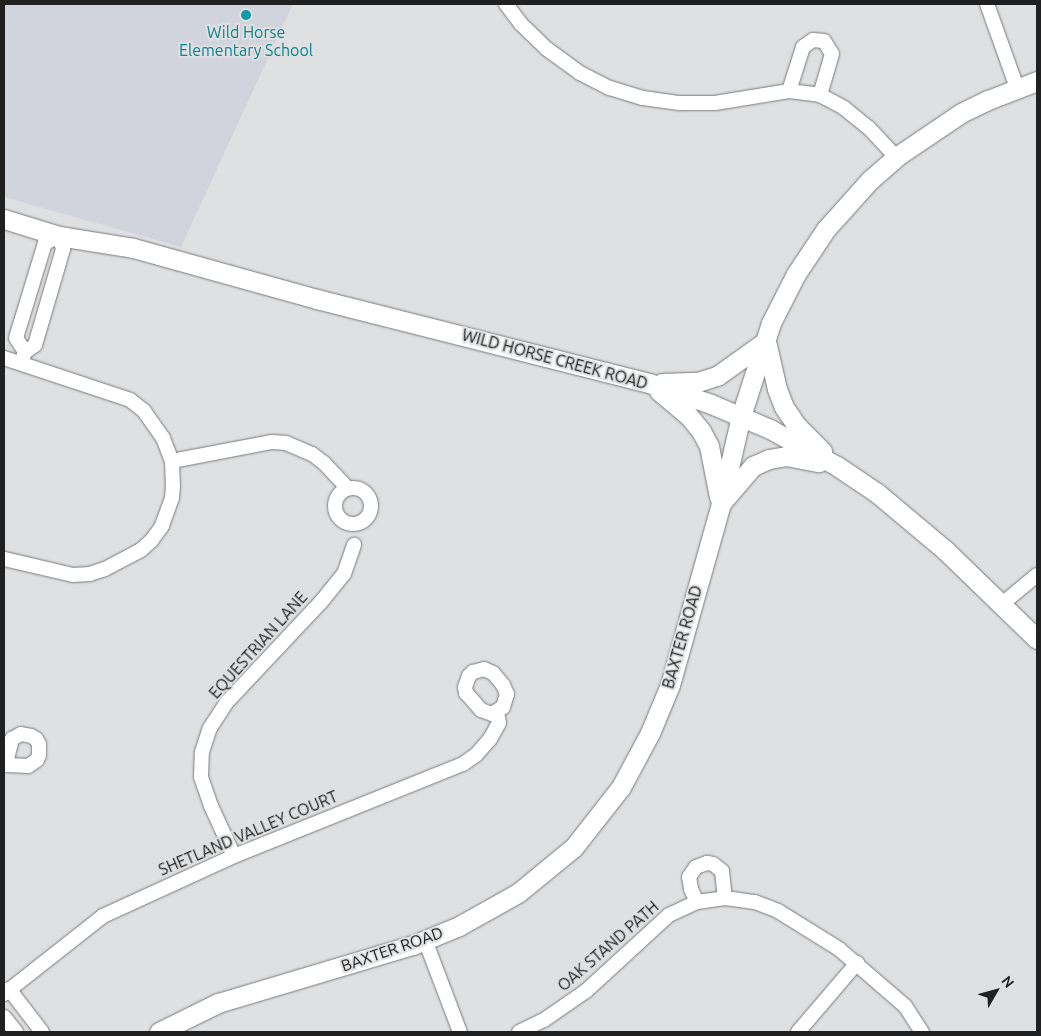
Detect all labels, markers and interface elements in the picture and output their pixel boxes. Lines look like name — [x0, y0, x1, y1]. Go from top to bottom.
marker: Wild Horse Elementary School — [240, 9, 252, 21]
place label: Wild Horse Elementary School — [179, 22, 313, 60]
street label: WILD HORSE CREEK ROAD — [460, 325, 650, 393]
street label: BAXTER ROAD — [658, 583, 706, 691]
street label: EQUESTRIAN LANE — [205, 588, 311, 702]
street label: SHETLAND VALLEY COURT — [156, 787, 340, 879]
street label: OAK STAND PATH — [554, 897, 662, 995]
street label: BAXTER ROAD — [339, 923, 445, 975]
north arrow — [971, 966, 1021, 1016]
text: N — [998, 973, 1017, 991]

